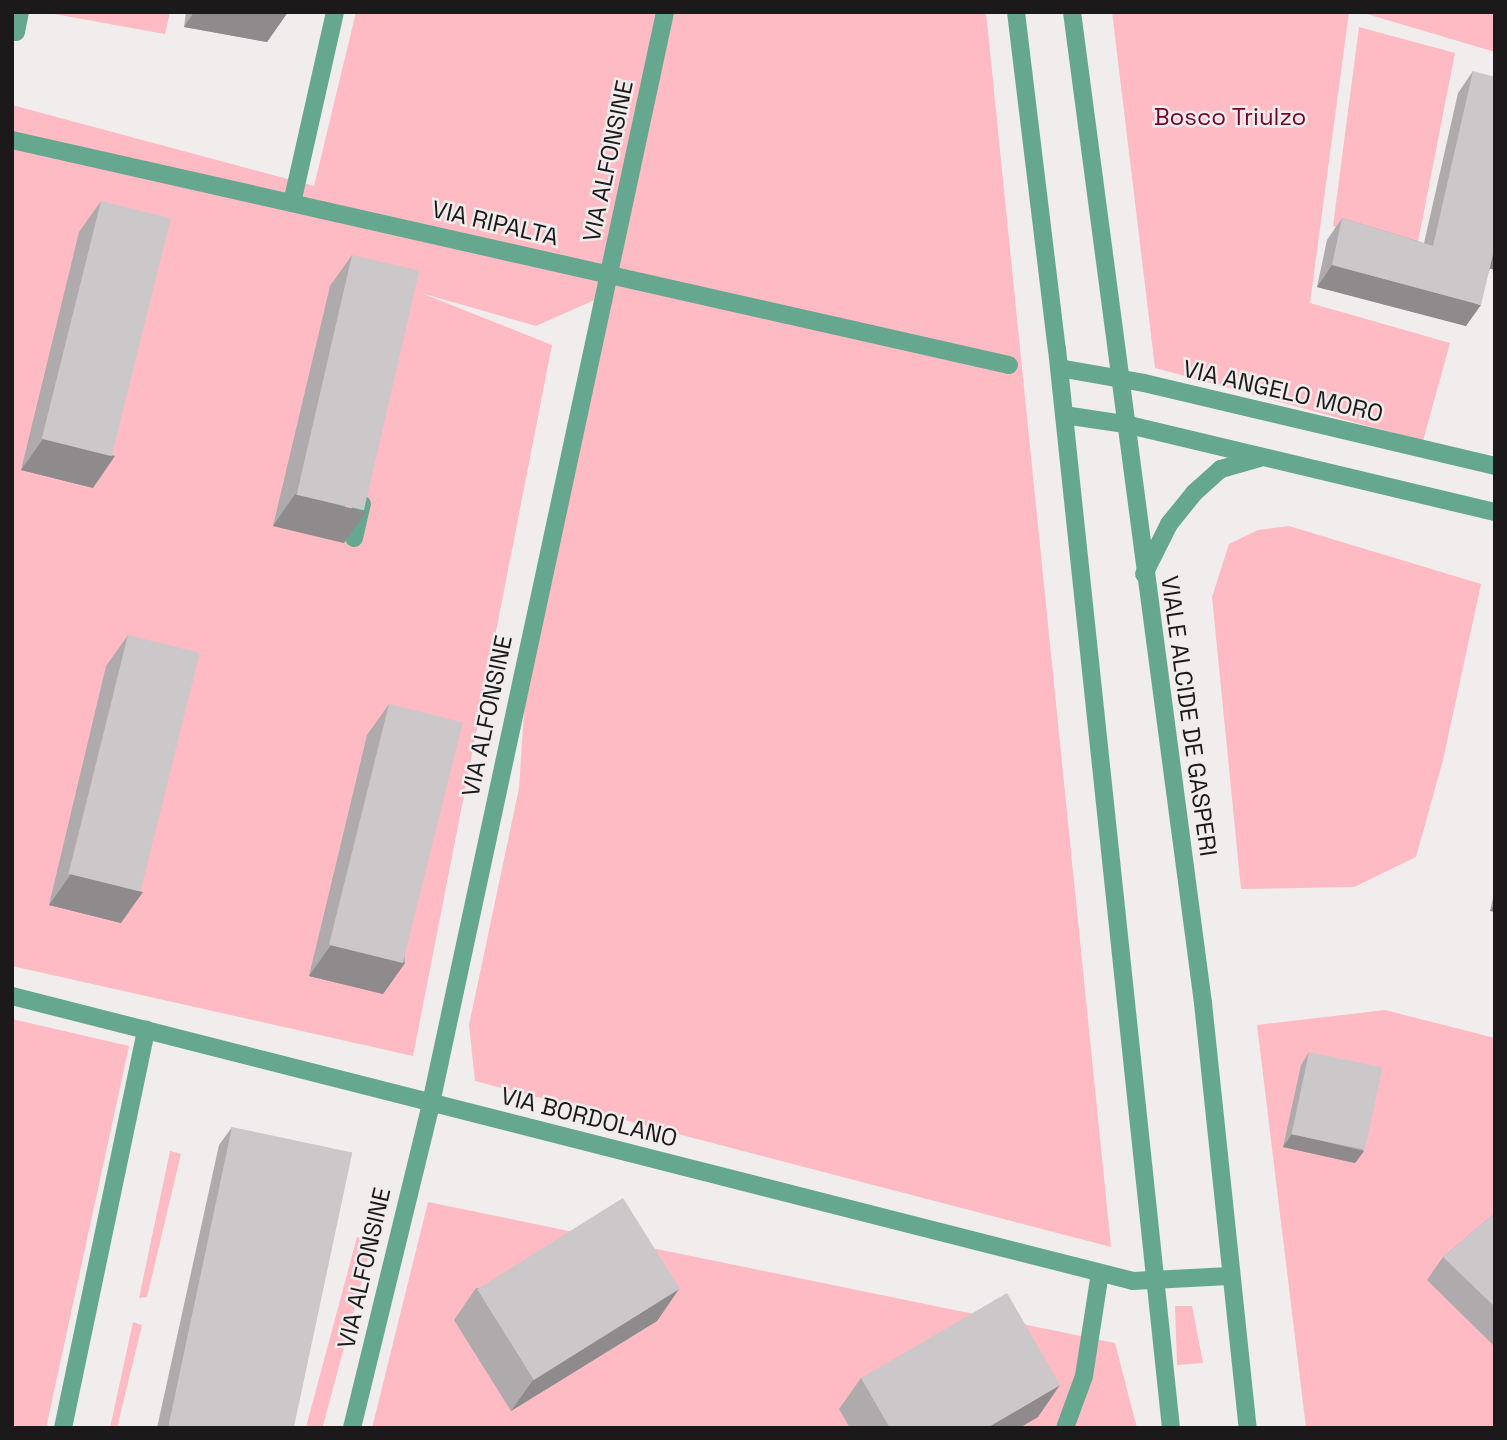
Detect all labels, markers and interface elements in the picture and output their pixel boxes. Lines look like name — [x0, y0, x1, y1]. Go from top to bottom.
street label: VIA ALFONSINE — [577, 77, 639, 245]
park label: Bosco Triulzo — [1153, 103, 1307, 131]
street label: VIA RIPALTA — [429, 194, 561, 252]
street label: VIA ANGELO MORO — [1180, 354, 1386, 428]
street label: VIALE ALCIDE DE GASPERI — [1155, 574, 1223, 858]
street label: VIA ALFONSINE — [456, 632, 518, 800]
street label: VIA BORDOLANO — [498, 1081, 680, 1153]
street label: VIA ALFONSINE — [331, 1184, 397, 1352]

